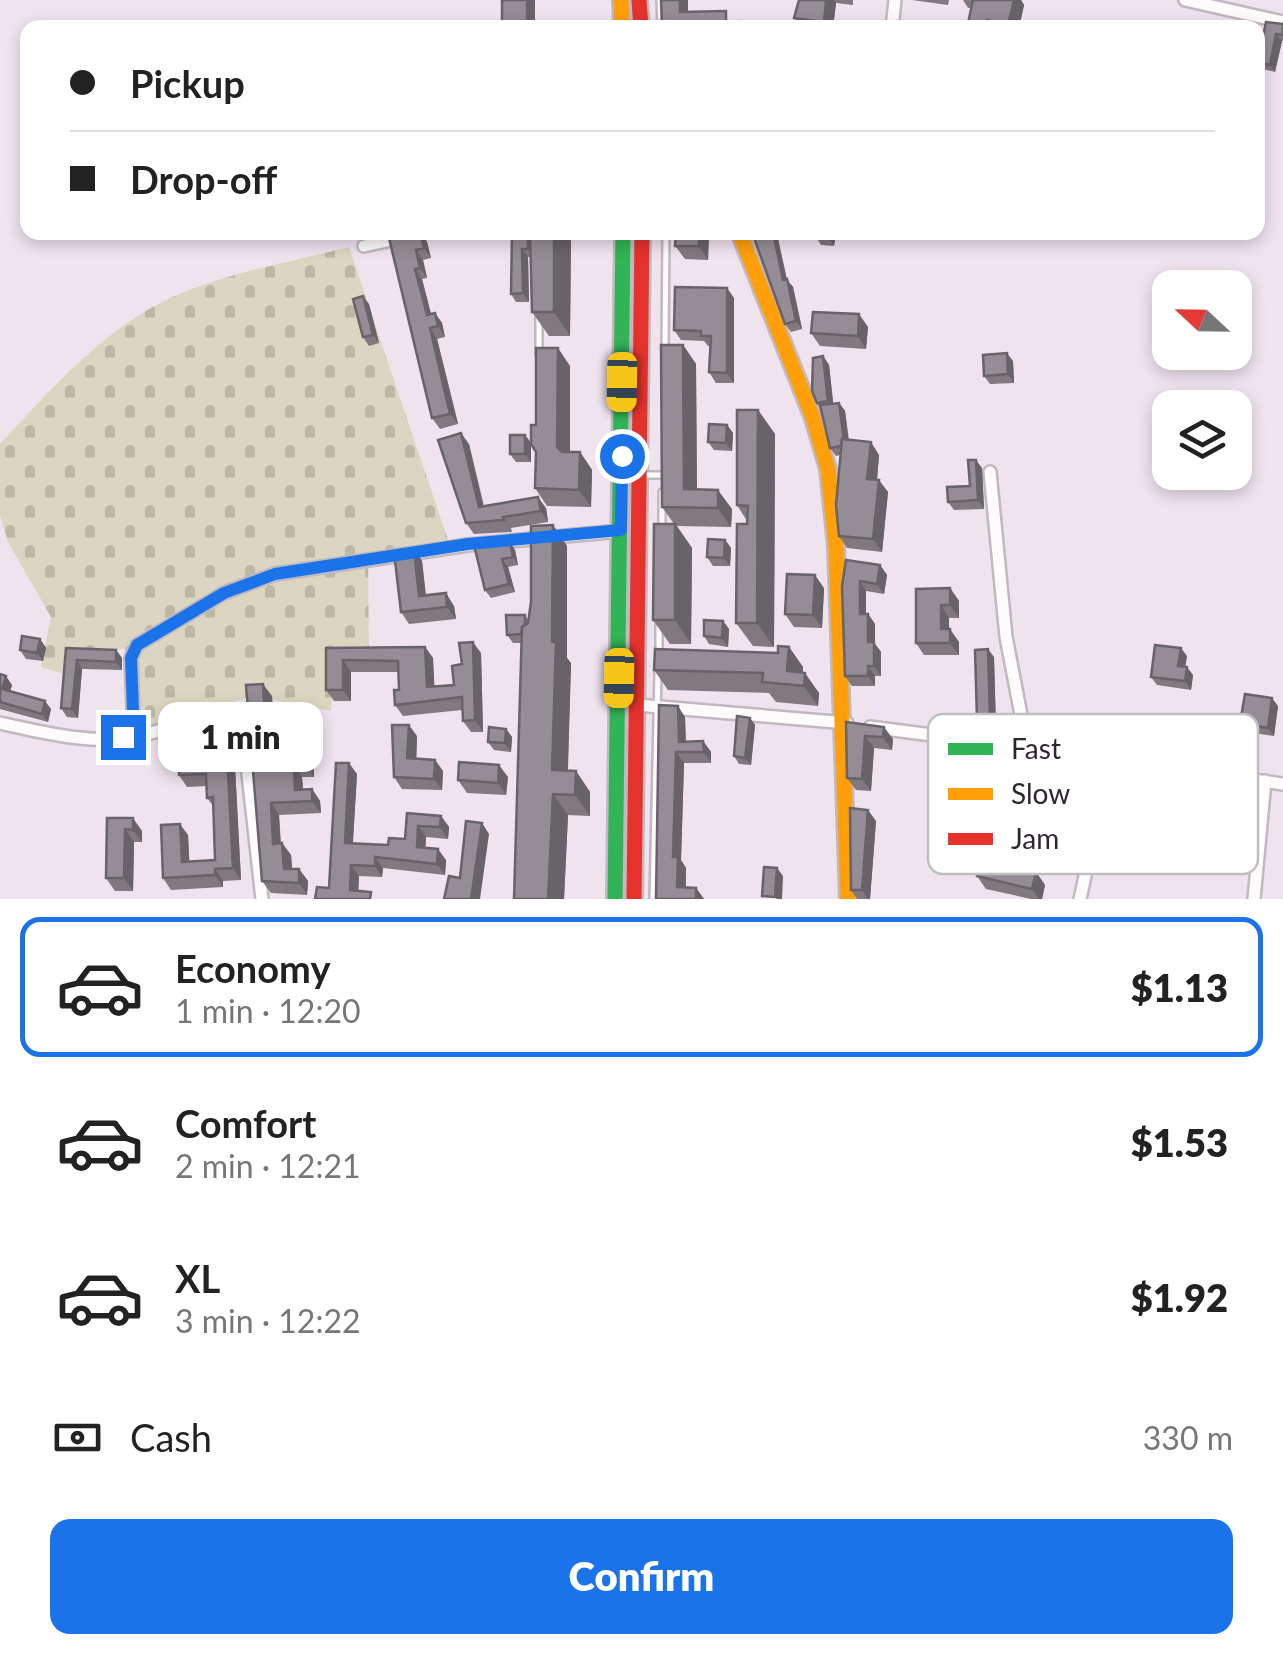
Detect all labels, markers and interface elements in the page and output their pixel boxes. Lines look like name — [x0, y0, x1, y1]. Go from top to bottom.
text: Pickup — [130, 60, 245, 106]
text: Drop-off — [130, 156, 277, 202]
north arrow — [1152, 270, 1252, 370]
map controls — [1152, 270, 1252, 490]
car — [606, 352, 638, 412]
button: layers — [1152, 390, 1252, 490]
route start — [600, 434, 645, 479]
car — [603, 648, 635, 708]
callout: 1 min — [158, 702, 323, 772]
legend — [928, 714, 1258, 874]
route end — [101, 715, 146, 760]
text: 1 min — [201, 717, 280, 756]
text: Fast — [1011, 731, 1061, 765]
text: Slow — [1011, 776, 1070, 810]
text: Jam — [1011, 821, 1059, 855]
icon: car — [55, 942, 145, 1032]
text: Economy — [175, 945, 330, 991]
text: $1.13 — [1131, 964, 1228, 1010]
text: 1 min · 12:20 — [175, 991, 361, 1030]
icon: car — [55, 1097, 145, 1187]
text: Comfort — [175, 1100, 316, 1146]
text: $1.53 — [1131, 1119, 1228, 1165]
text: 2 min · 12:21 — [175, 1146, 361, 1185]
icon: car — [55, 1252, 145, 1342]
text: XL — [175, 1255, 220, 1301]
text: $1.92 — [1131, 1274, 1228, 1320]
text: 3 min · 12:22 — [175, 1301, 361, 1340]
icon: cash — [50, 1410, 105, 1465]
text: Cash — [130, 1414, 212, 1460]
text: 330 m — [1143, 1418, 1233, 1457]
button: Confirm — [50, 1519, 1233, 1634]

